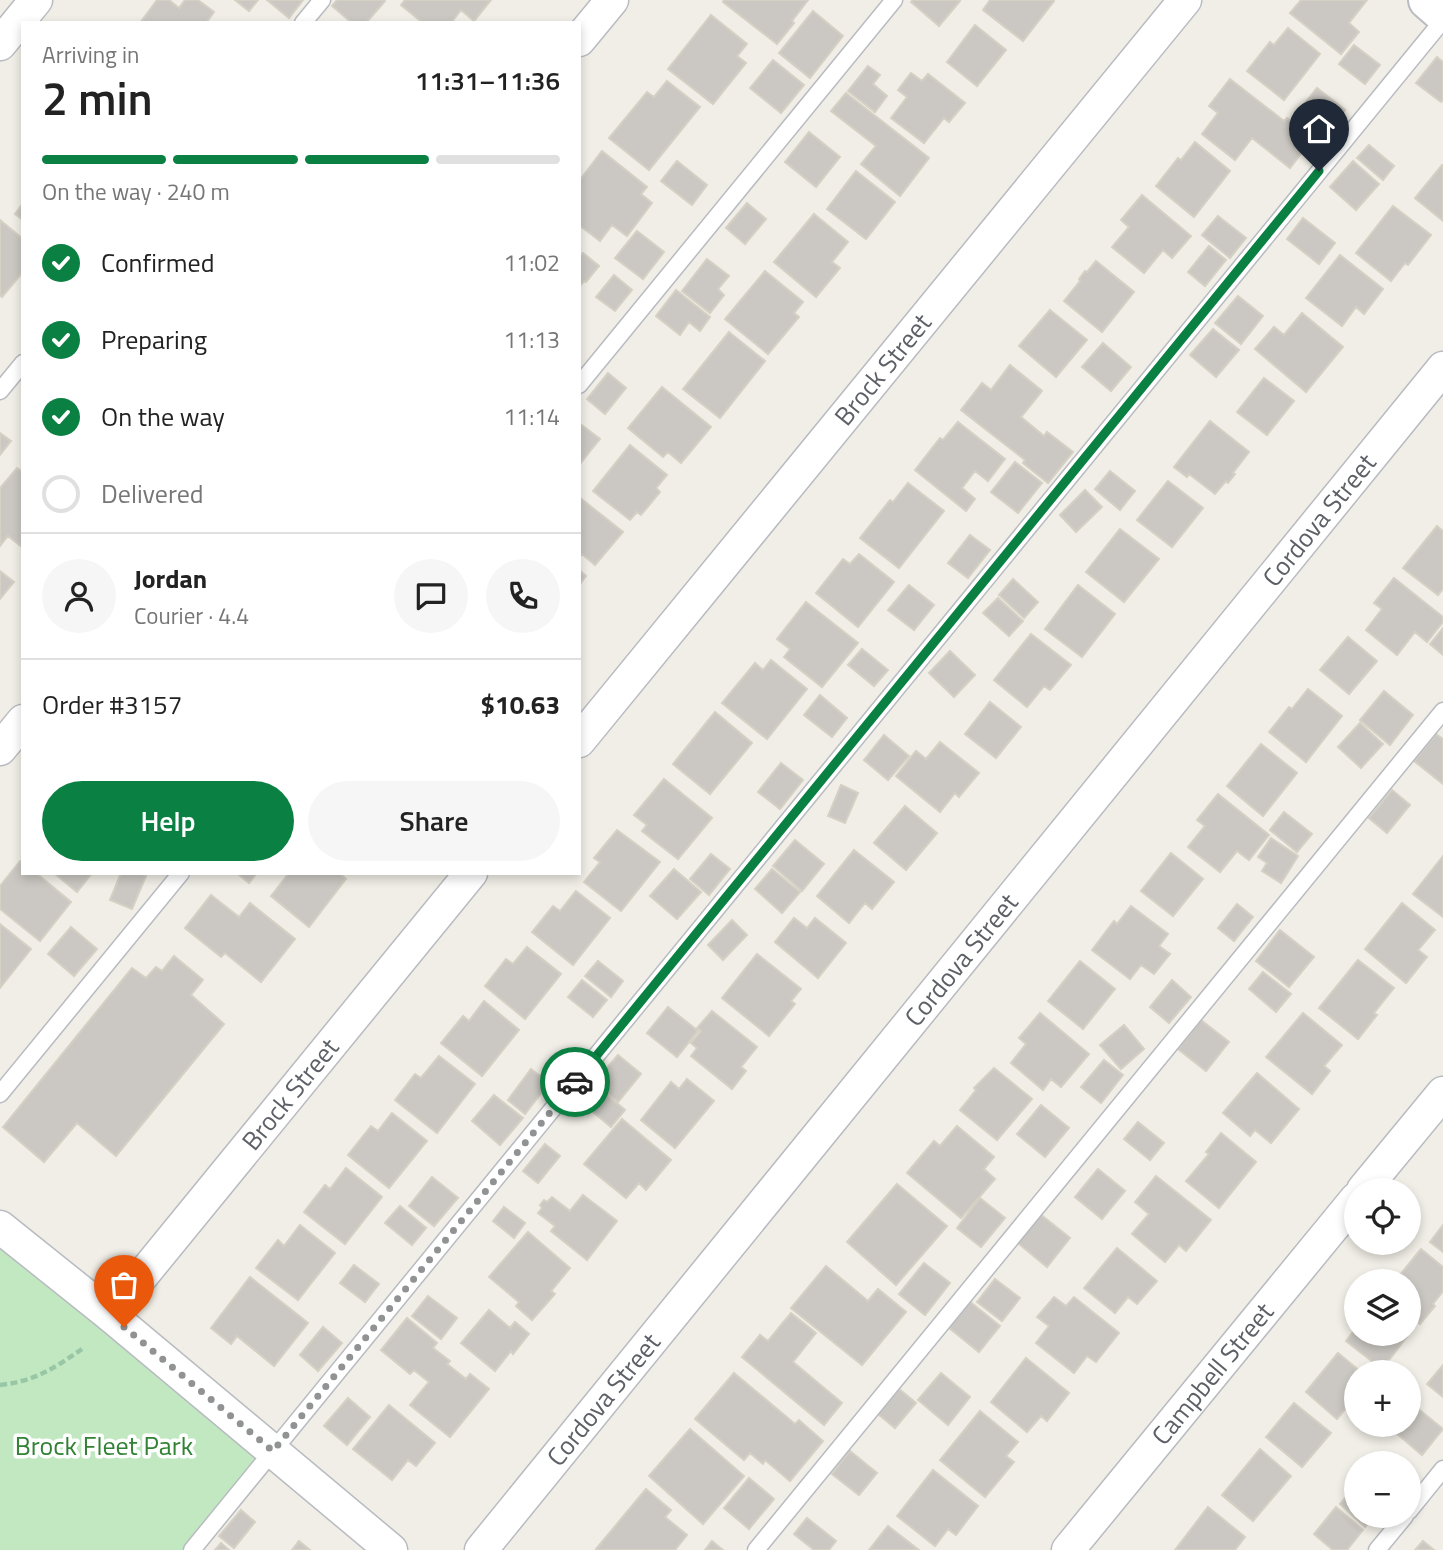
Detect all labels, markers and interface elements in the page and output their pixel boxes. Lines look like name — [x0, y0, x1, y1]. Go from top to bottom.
text: Arriving in — [42, 37, 139, 72]
text: 11:31–11:36 — [415, 61, 560, 100]
text: 2 min — [42, 63, 153, 133]
pin — [1289, 99, 1349, 171]
icon: home — [1300, 110, 1338, 148]
text: On the way · 240 m — [42, 174, 230, 209]
text: Confirmed — [101, 243, 215, 282]
icon: check — [42, 244, 80, 282]
text: 11:02 — [503, 245, 560, 280]
street label: Brock Street — [825, 304, 940, 434]
text: Preparing — [101, 320, 207, 359]
icon: check — [42, 321, 80, 359]
text: 11:13 — [503, 322, 560, 357]
text: On the way — [101, 397, 225, 436]
icon: check — [42, 398, 80, 436]
text: 11:14 — [503, 399, 560, 434]
street label: Cordova Street — [1253, 445, 1385, 595]
text: Delivered — [101, 474, 204, 513]
button: person — [42, 559, 116, 633]
text: Jordan — [134, 559, 207, 598]
button: chat — [394, 559, 468, 633]
button: phone — [486, 559, 560, 633]
text: Courier · 4.4 — [134, 598, 249, 633]
text: Order #3157 — [42, 685, 182, 724]
text: $10.63 — [481, 685, 560, 724]
button: Help — [42, 781, 294, 861]
button: Share — [308, 781, 560, 861]
street label: Cordova Street — [895, 884, 1027, 1034]
street label: Brock Street — [232, 1029, 348, 1159]
courier — [540, 1047, 610, 1117]
icon: car — [556, 1063, 594, 1101]
map controls — [1344, 1178, 1421, 1528]
button: locate — [1344, 1178, 1421, 1255]
pin — [94, 1255, 154, 1327]
icon: bag — [105, 1266, 143, 1304]
button: layers — [1344, 1269, 1421, 1346]
street label: Campbell Street — [1142, 1294, 1283, 1453]
street label: Cordova Street — [537, 1324, 669, 1474]
button: + — [1344, 1360, 1421, 1437]
park label: Brock Fleet Park — [15, 1426, 193, 1465]
button: − — [1344, 1451, 1421, 1528]

